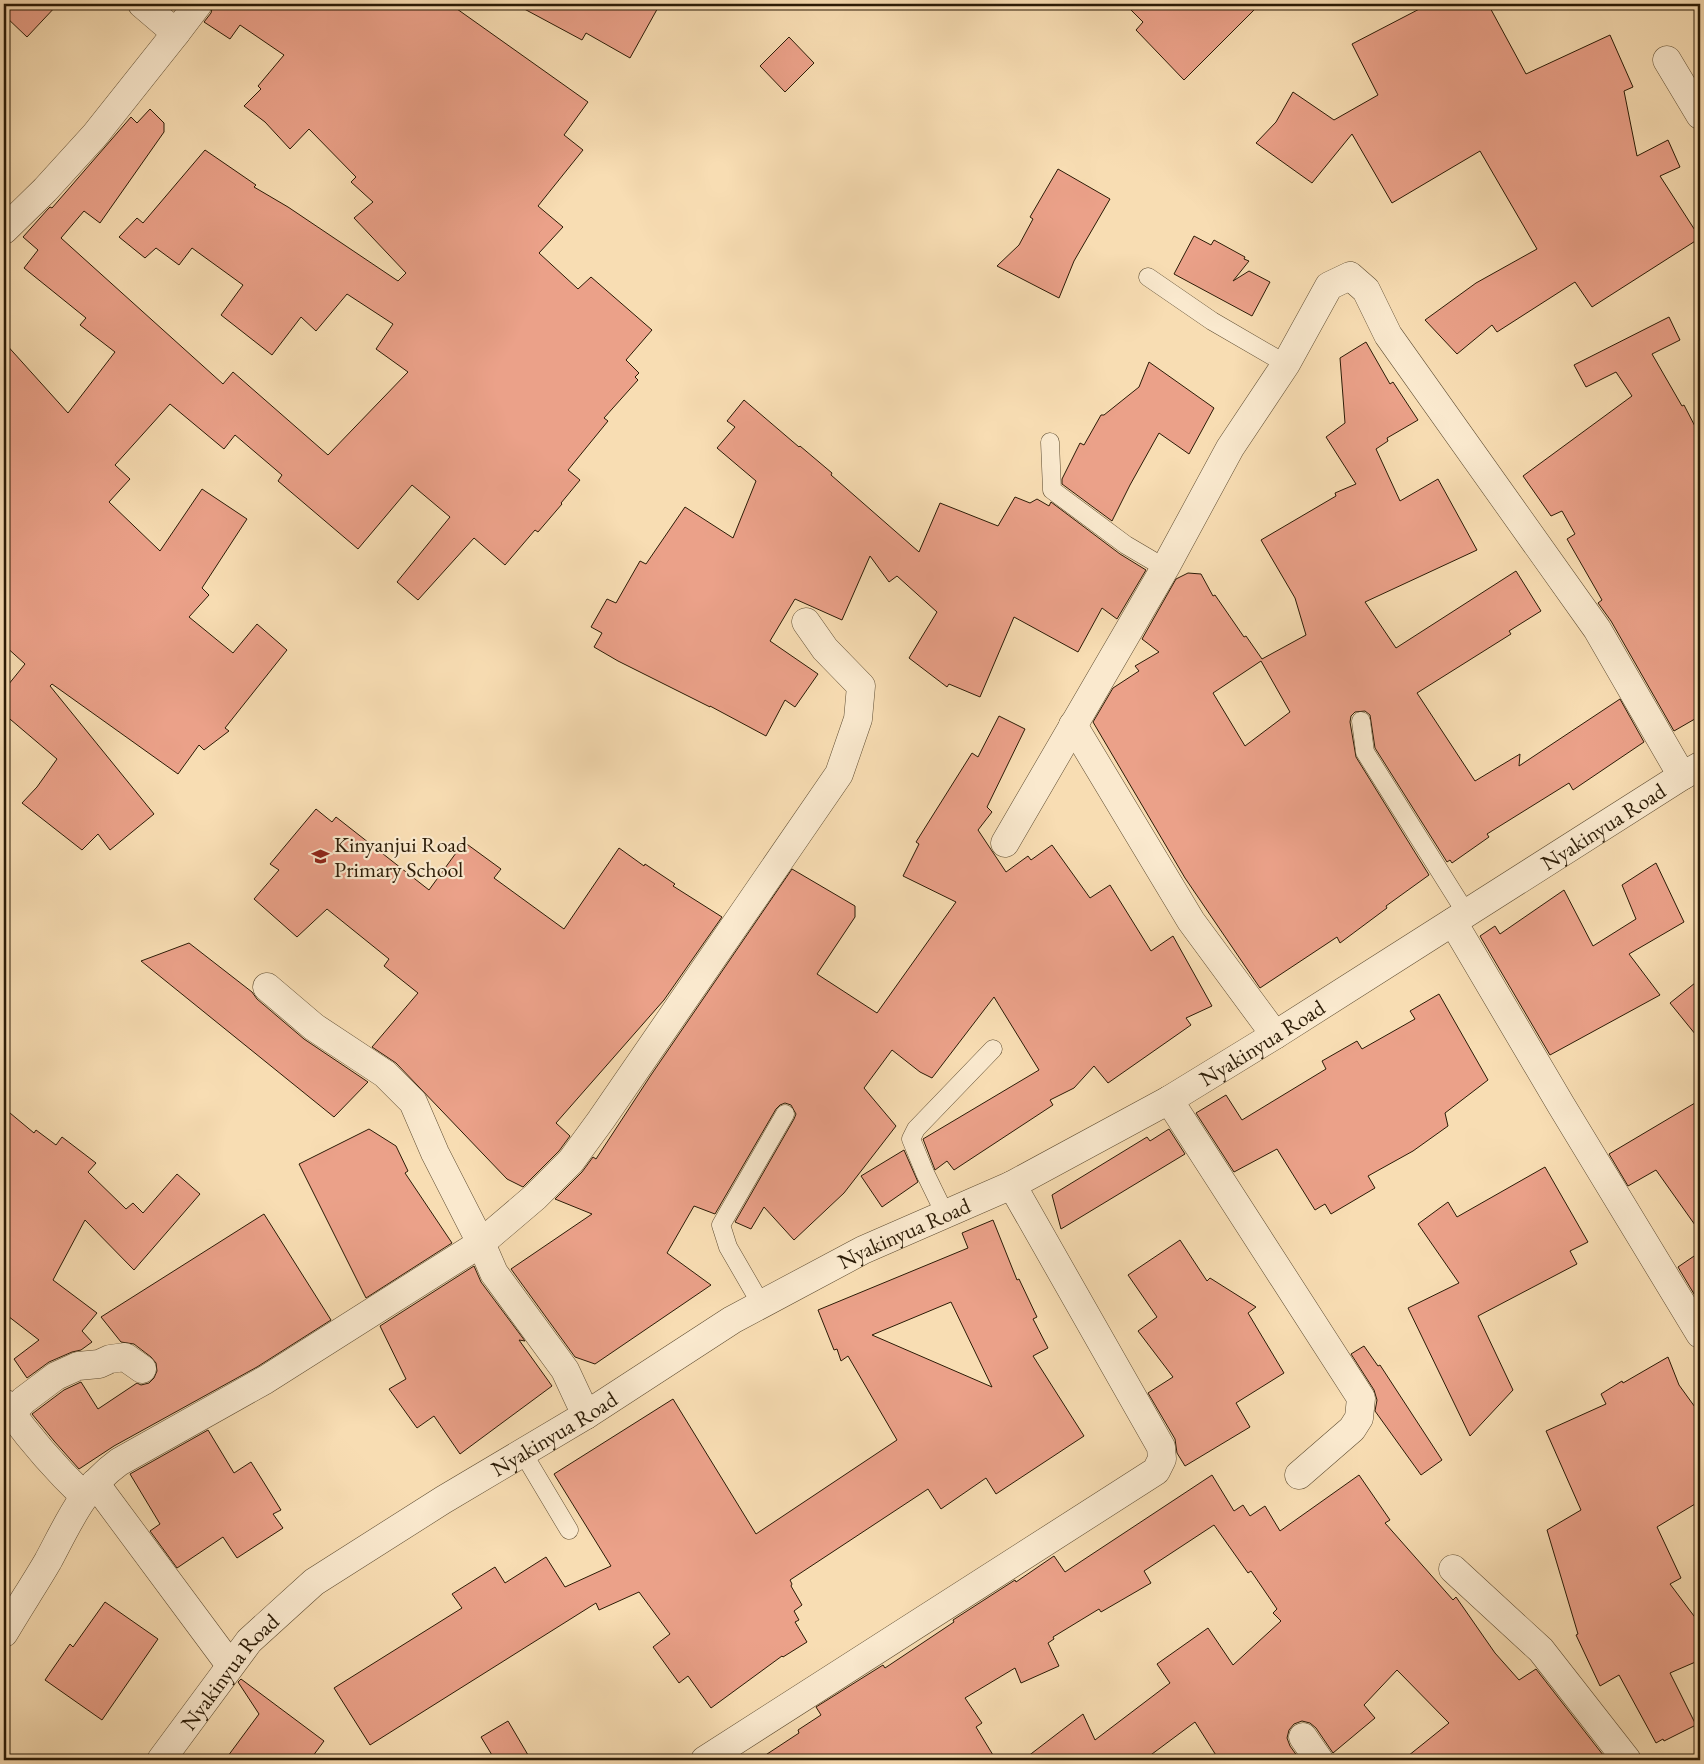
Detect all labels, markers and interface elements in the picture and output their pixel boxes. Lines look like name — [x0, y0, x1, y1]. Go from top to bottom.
street label: Nyakinyua Road — [1535, 776, 1672, 877]
place label: Kinyanjui Road Primary School — [334, 830, 468, 884]
school or university icon: Kinyanjui Road Primary School — [310, 847, 330, 867]
street label: Nyakinyua Road — [1194, 993, 1331, 1093]
street label: Nyakinyua Road — [833, 1191, 976, 1276]
street label: Nyakinyua Road — [486, 1384, 624, 1483]
street label: Nyakinyua Road — [174, 1606, 286, 1736]

